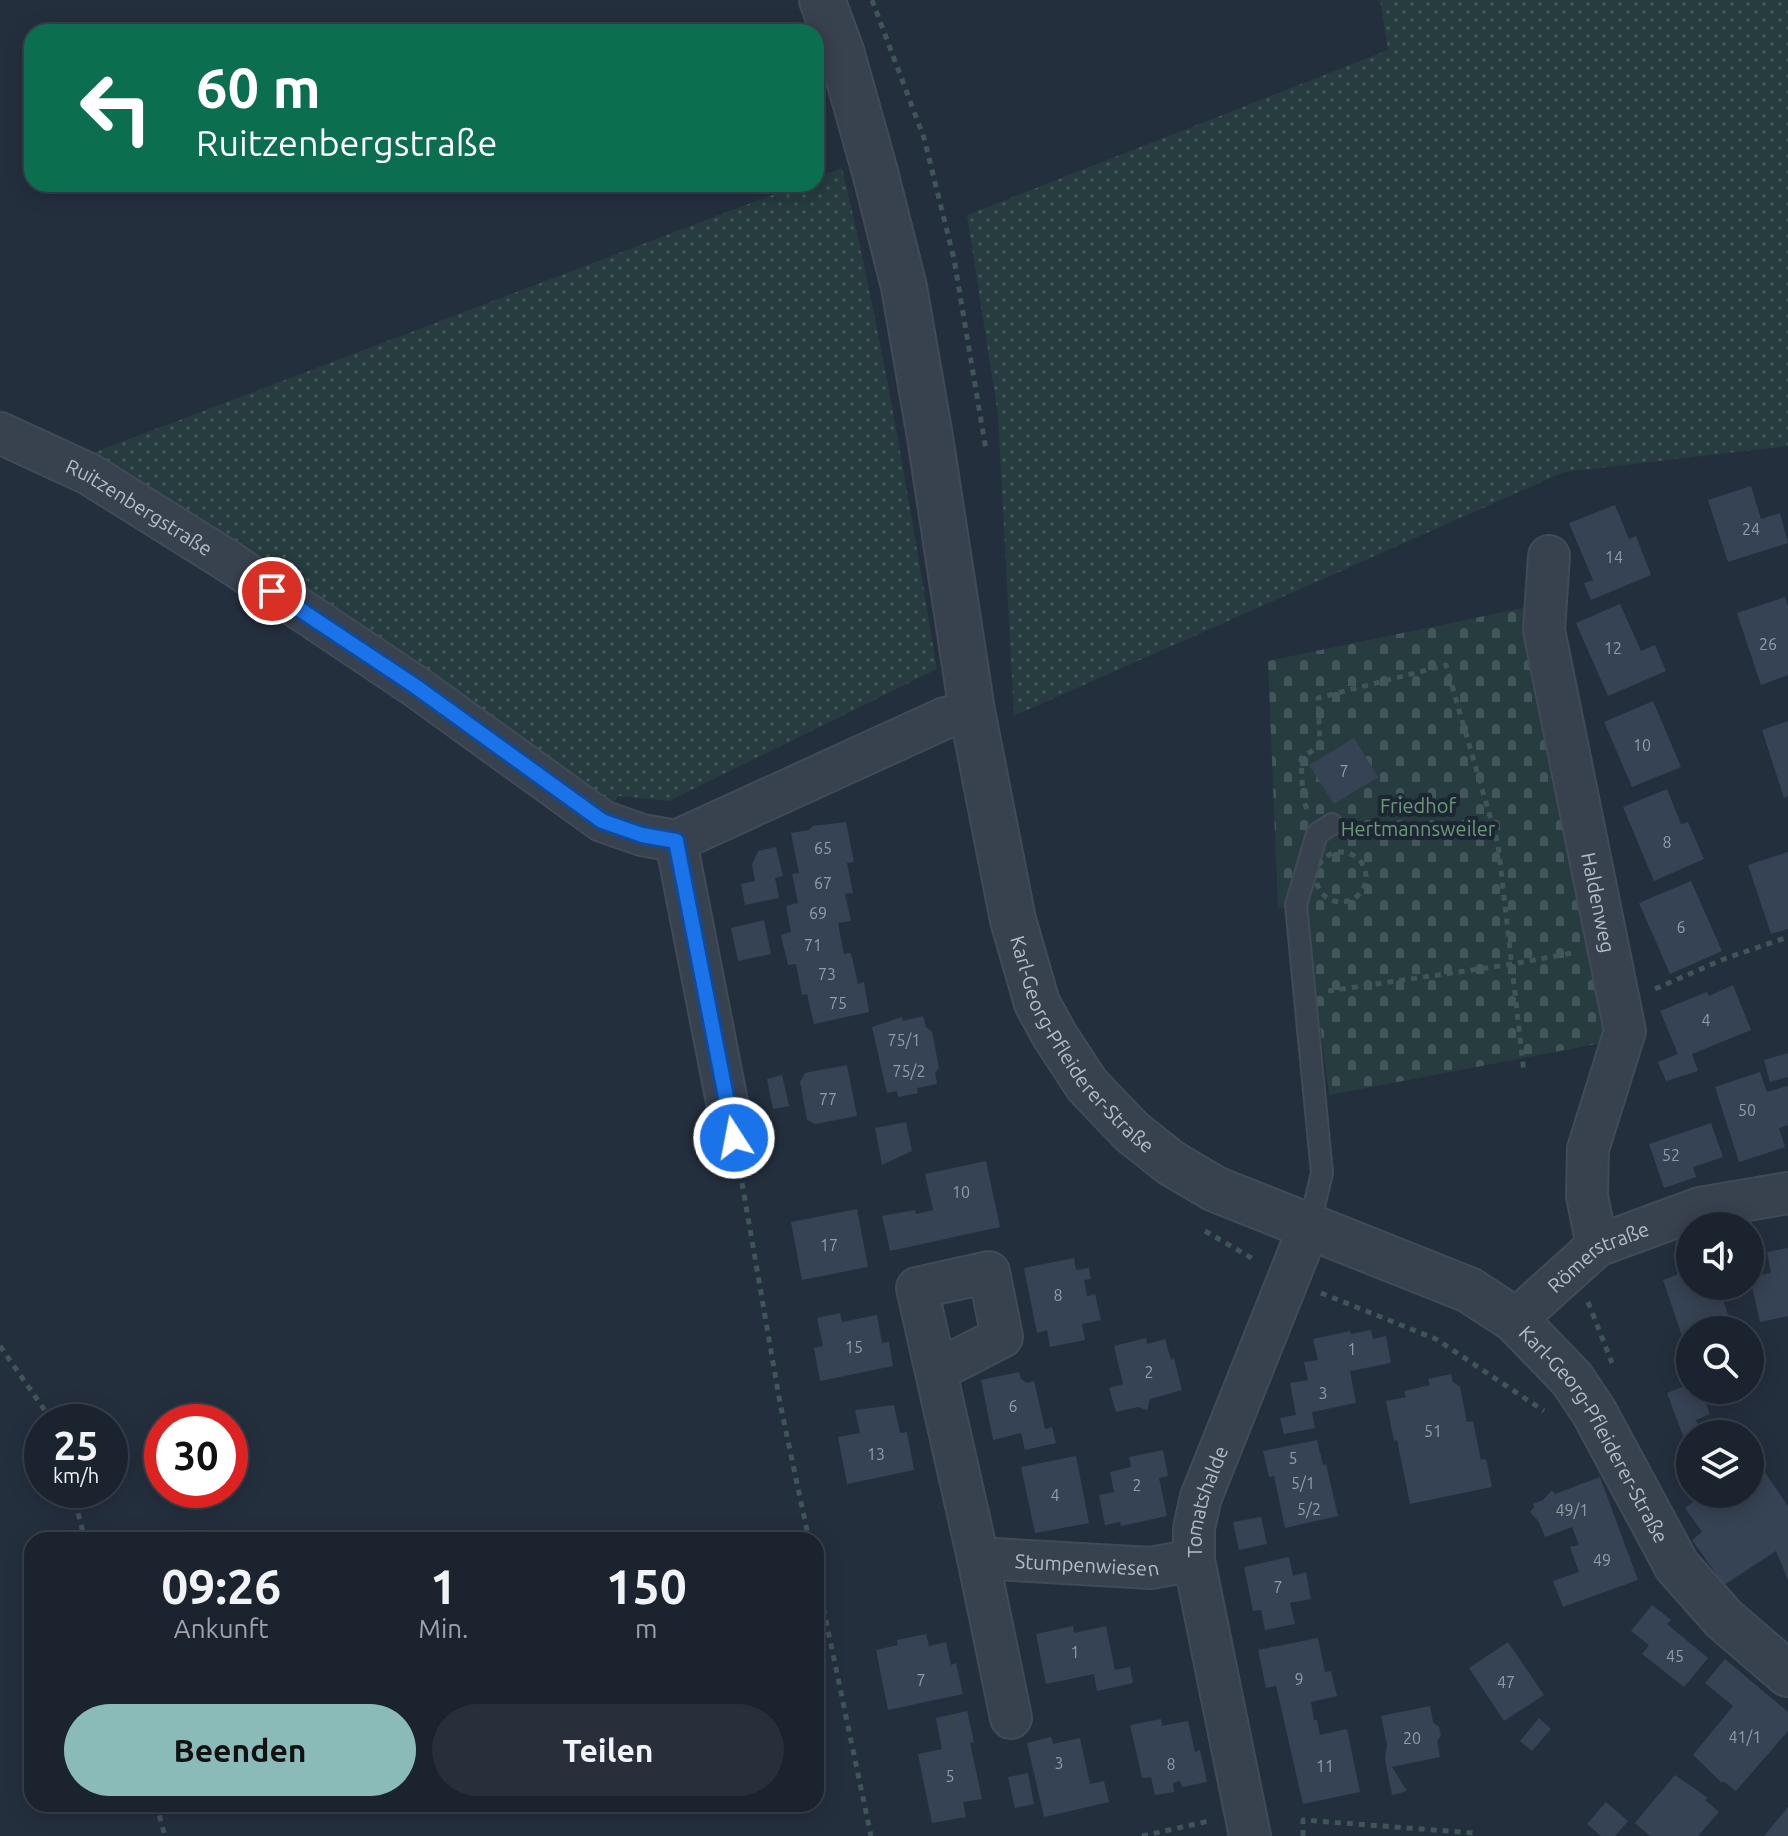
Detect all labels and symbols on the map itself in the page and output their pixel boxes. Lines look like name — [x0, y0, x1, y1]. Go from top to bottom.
street label: Ruitzenbergstraße — [63, 454, 217, 560]
house number: 24 — [1742, 520, 1760, 538]
house number: 14 — [1605, 548, 1623, 566]
pin — [238, 557, 306, 625]
house number: 26 — [1759, 635, 1777, 653]
house number: 12 — [1604, 639, 1622, 657]
house number: 10 — [1633, 736, 1651, 754]
house number: 7 — [1339, 762, 1349, 780]
park label: Friedhof Hertmannsweiler — [1341, 794, 1496, 840]
house number: 8 — [1662, 833, 1672, 851]
house number: 65 — [814, 839, 832, 857]
street label: Haldenweg — [1578, 850, 1620, 954]
house number: 67 — [814, 874, 832, 892]
house number: 69 — [809, 904, 827, 922]
house number: 6 — [1676, 918, 1686, 936]
street label: Karl-Georg-Pfleiderer-Straße — [1007, 933, 1159, 1157]
house number: 71 — [804, 936, 822, 954]
house number: 73 — [818, 965, 836, 983]
house number: 75 — [829, 994, 847, 1012]
house number: 4 — [1701, 1011, 1711, 1029]
house number: 75/1 — [888, 1031, 920, 1049]
house number: 75/2 — [893, 1062, 925, 1080]
house number: 77 — [819, 1090, 837, 1108]
position arrow — [692, 1096, 776, 1180]
house number: 50 — [1738, 1101, 1756, 1119]
house number: 52 — [1662, 1146, 1680, 1164]
house number: 10 — [952, 1183, 970, 1201]
street label: Römerstraße — [1542, 1216, 1652, 1297]
house number: 17 — [820, 1236, 838, 1254]
house number: 8 — [1053, 1286, 1063, 1304]
street label: Karl-Georg-Pfleiderer-Straße — [1515, 1321, 1674, 1547]
house number: 15 — [845, 1338, 863, 1356]
house number: 1 — [1347, 1340, 1357, 1358]
house number: 2 — [1144, 1363, 1154, 1381]
house number: 3 — [1318, 1384, 1328, 1402]
house number: 6 — [1008, 1397, 1018, 1415]
speed limit sign: 30 — [144, 1404, 248, 1508]
house number: 51 — [1424, 1422, 1442, 1440]
street label: Tomatshalde — [1181, 1442, 1232, 1557]
house number: 13 — [867, 1445, 885, 1463]
house number: 5 — [1288, 1449, 1298, 1467]
house number: 5/1 — [1291, 1474, 1315, 1492]
house number: 2 — [1132, 1476, 1142, 1494]
house number: 4 — [1050, 1486, 1060, 1504]
house number: 5/2 — [1297, 1500, 1321, 1518]
house number: 49/1 — [1556, 1501, 1588, 1519]
street label: Stumpenwiesen — [1014, 1549, 1161, 1580]
house number: 49 — [1593, 1551, 1611, 1569]
house number: 7 — [1273, 1578, 1283, 1596]
house number: 1 — [1070, 1643, 1080, 1661]
house number: 45 — [1666, 1647, 1684, 1665]
house number: 9 — [1294, 1670, 1304, 1688]
house number: 7 — [916, 1671, 926, 1689]
house number: 47 — [1497, 1673, 1515, 1691]
house number: 41/1 — [1729, 1728, 1761, 1746]
house number: 20 — [1403, 1729, 1421, 1747]
house number: 3 — [1054, 1754, 1064, 1772]
house number: 8 — [1166, 1755, 1176, 1773]
house number: 11 — [1316, 1757, 1334, 1775]
house number: 5 — [945, 1767, 955, 1785]

